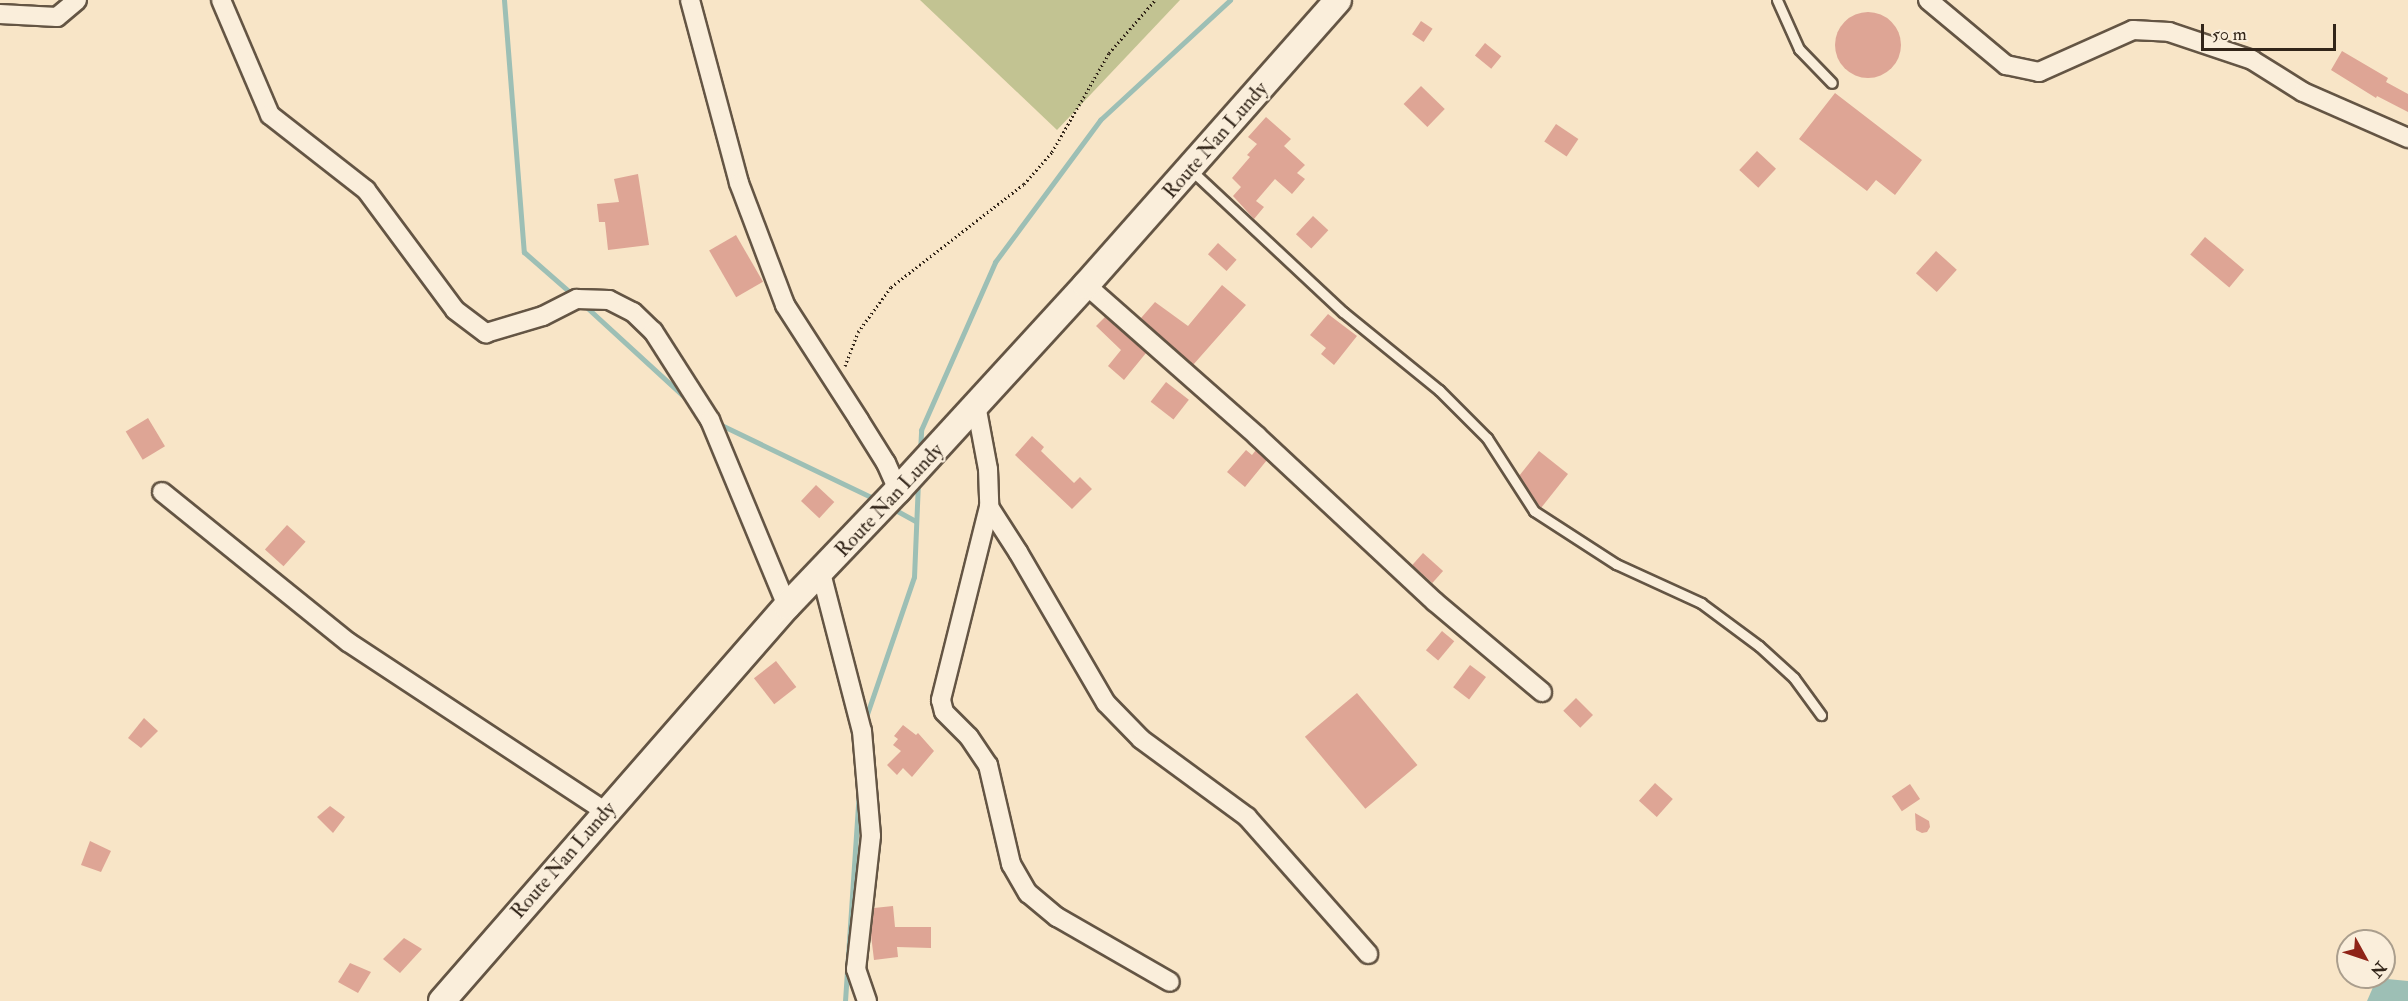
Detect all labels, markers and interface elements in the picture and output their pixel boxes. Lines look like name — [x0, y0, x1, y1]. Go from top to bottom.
scale bar — [2204, 12, 2339, 50]
text: 50 m — [2212, 23, 2247, 46]
street label: Route Nan Lundy — [1158, 77, 1272, 203]
street label: Route Nan Lundy — [830, 438, 948, 562]
street label: Route Nan Lundy — [506, 797, 620, 923]
north arrow — [2336, 929, 2396, 989]
text: N — [2366, 957, 2391, 981]

